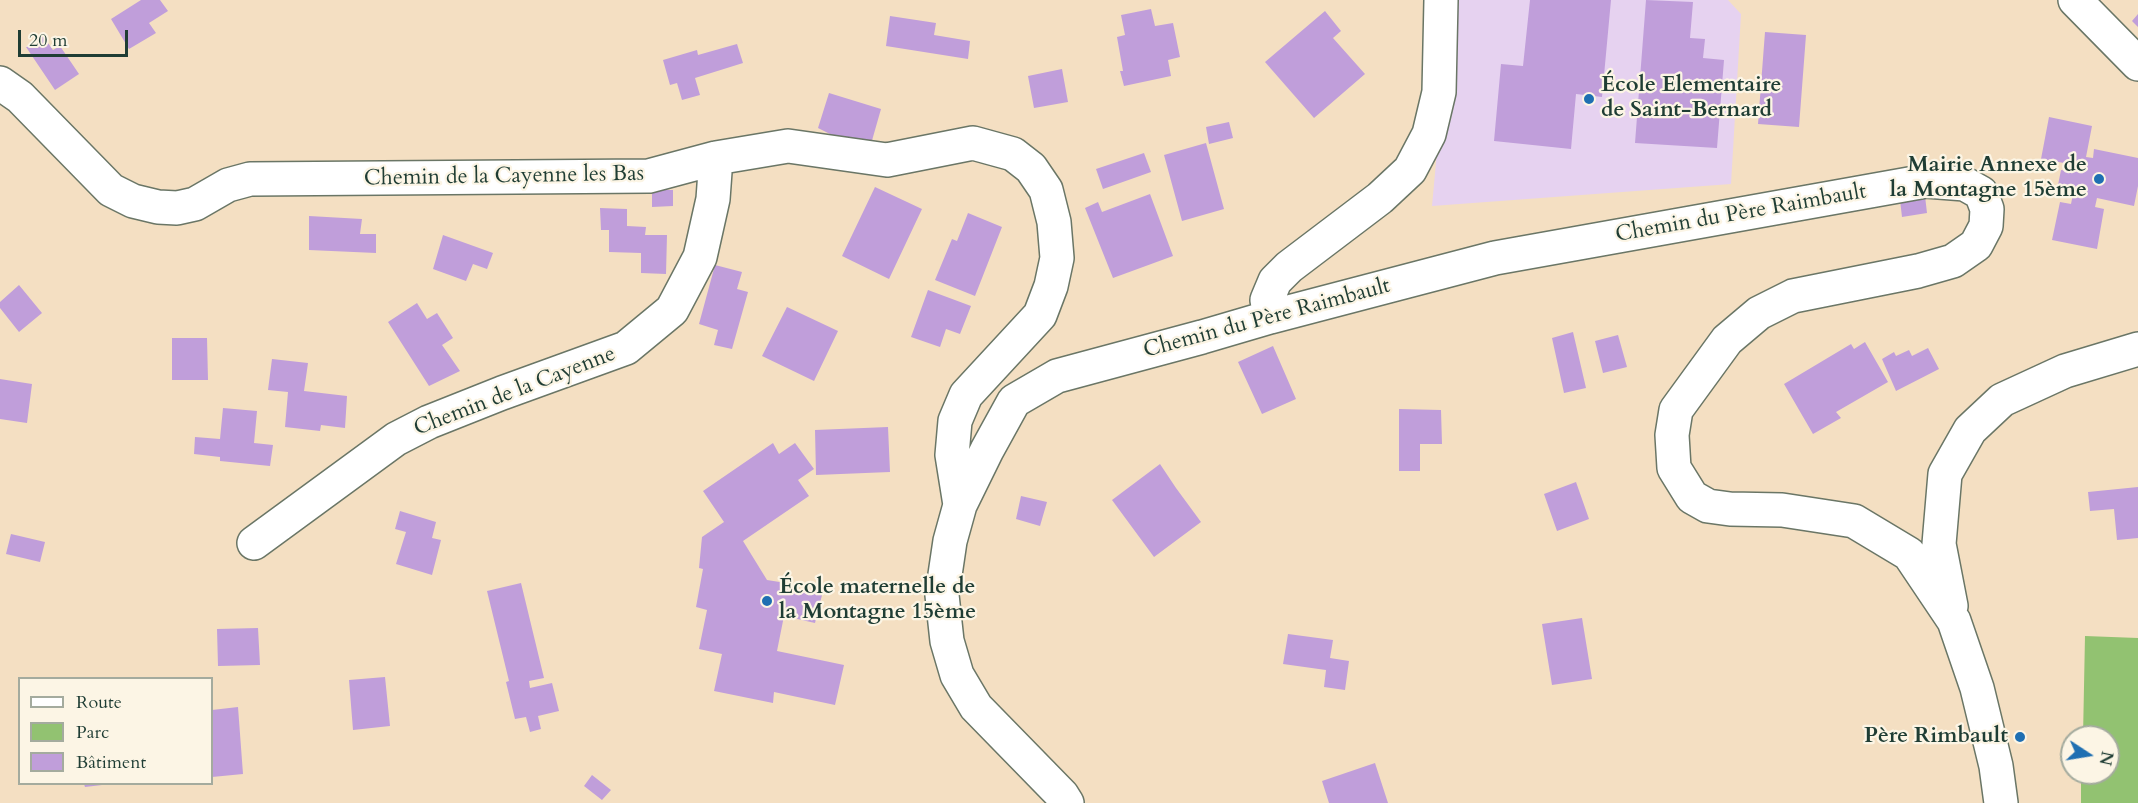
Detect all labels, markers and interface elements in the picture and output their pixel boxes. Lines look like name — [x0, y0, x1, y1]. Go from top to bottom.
scale bar — [21, 18, 130, 56]
text: 20 m — [29, 28, 68, 53]
place label: École Elementaire de Saint-Bernard — [1601, 73, 1781, 124]
marker: École Elementaire de Saint-Bernard — [1582, 92, 1596, 106]
place label: Mairie Annexe de la Montagne 15ème — [1890, 153, 2087, 204]
street label: Chemin de la Cayenne les Bas — [364, 161, 644, 193]
marker: Mairie Annexe de la Montagne 15ème — [2092, 172, 2106, 186]
street label: Chemin du Père Raimbault — [1614, 179, 1868, 249]
street label: Chemin du Père Raimbault — [1141, 273, 1393, 365]
street label: Chemin de la Cayenne — [411, 341, 619, 443]
place label: École maternelle de la Montagne 15ème — [779, 575, 976, 626]
marker: École maternelle de la Montagne 15ème — [760, 594, 774, 608]
legend — [18, 677, 213, 785]
text: Route — [76, 690, 122, 715]
text: Parc — [76, 720, 109, 745]
place label: Père Rimbault — [1864, 724, 2008, 750]
north arrow — [2060, 725, 2120, 785]
marker: Père Rimbault — [2013, 730, 2027, 744]
text: N — [2093, 749, 2118, 767]
text: Bâtiment — [76, 750, 146, 775]

